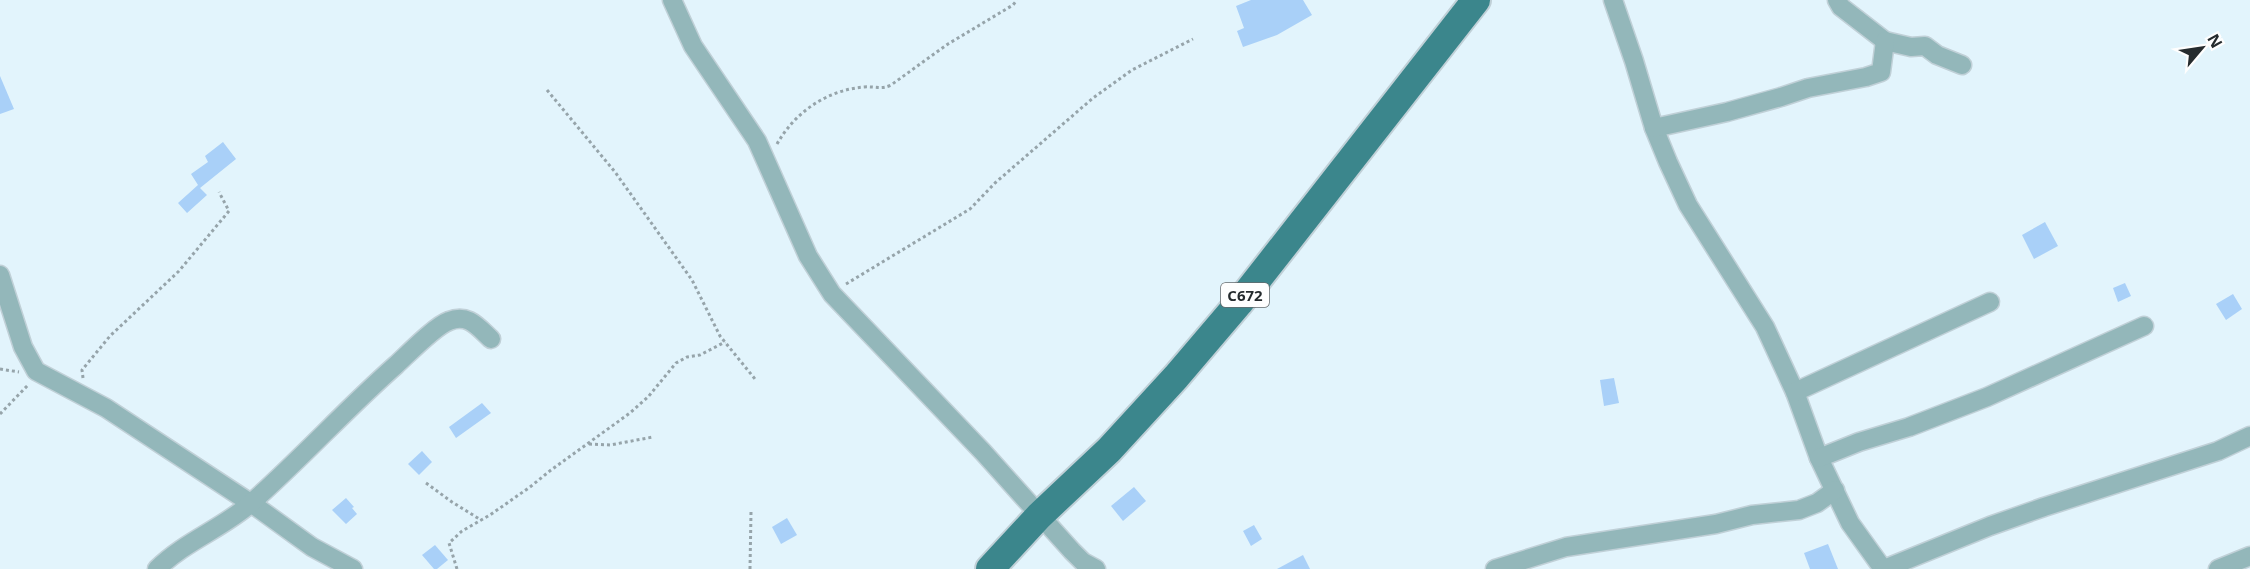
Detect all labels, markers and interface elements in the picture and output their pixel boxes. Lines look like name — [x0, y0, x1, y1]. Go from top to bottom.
north arrow — [2172, 18, 2232, 78]
text: N — [2202, 30, 2228, 52]
road number: C672 — [1221, 283, 1269, 307]

